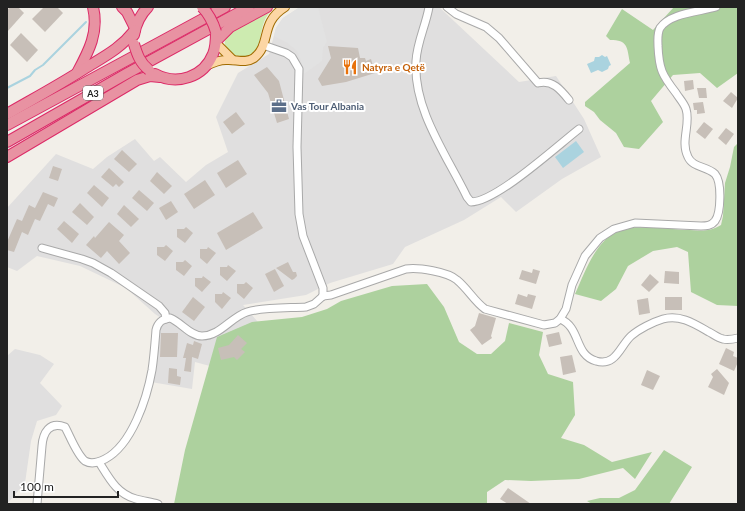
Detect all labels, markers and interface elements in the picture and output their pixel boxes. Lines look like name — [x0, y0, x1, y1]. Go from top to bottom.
restaurant icon: Natyra e Qetë — [341, 58, 359, 76]
place label: Natyra e Qetë — [362, 61, 426, 73]
road number: A3 — [83, 86, 103, 100]
office icon: Vas Tour Albania — [270, 97, 288, 115]
place label: Vas Tour Albania — [290, 100, 364, 112]
scale bar — [14, 473, 118, 499]
text: 100 m — [20, 479, 54, 494]

